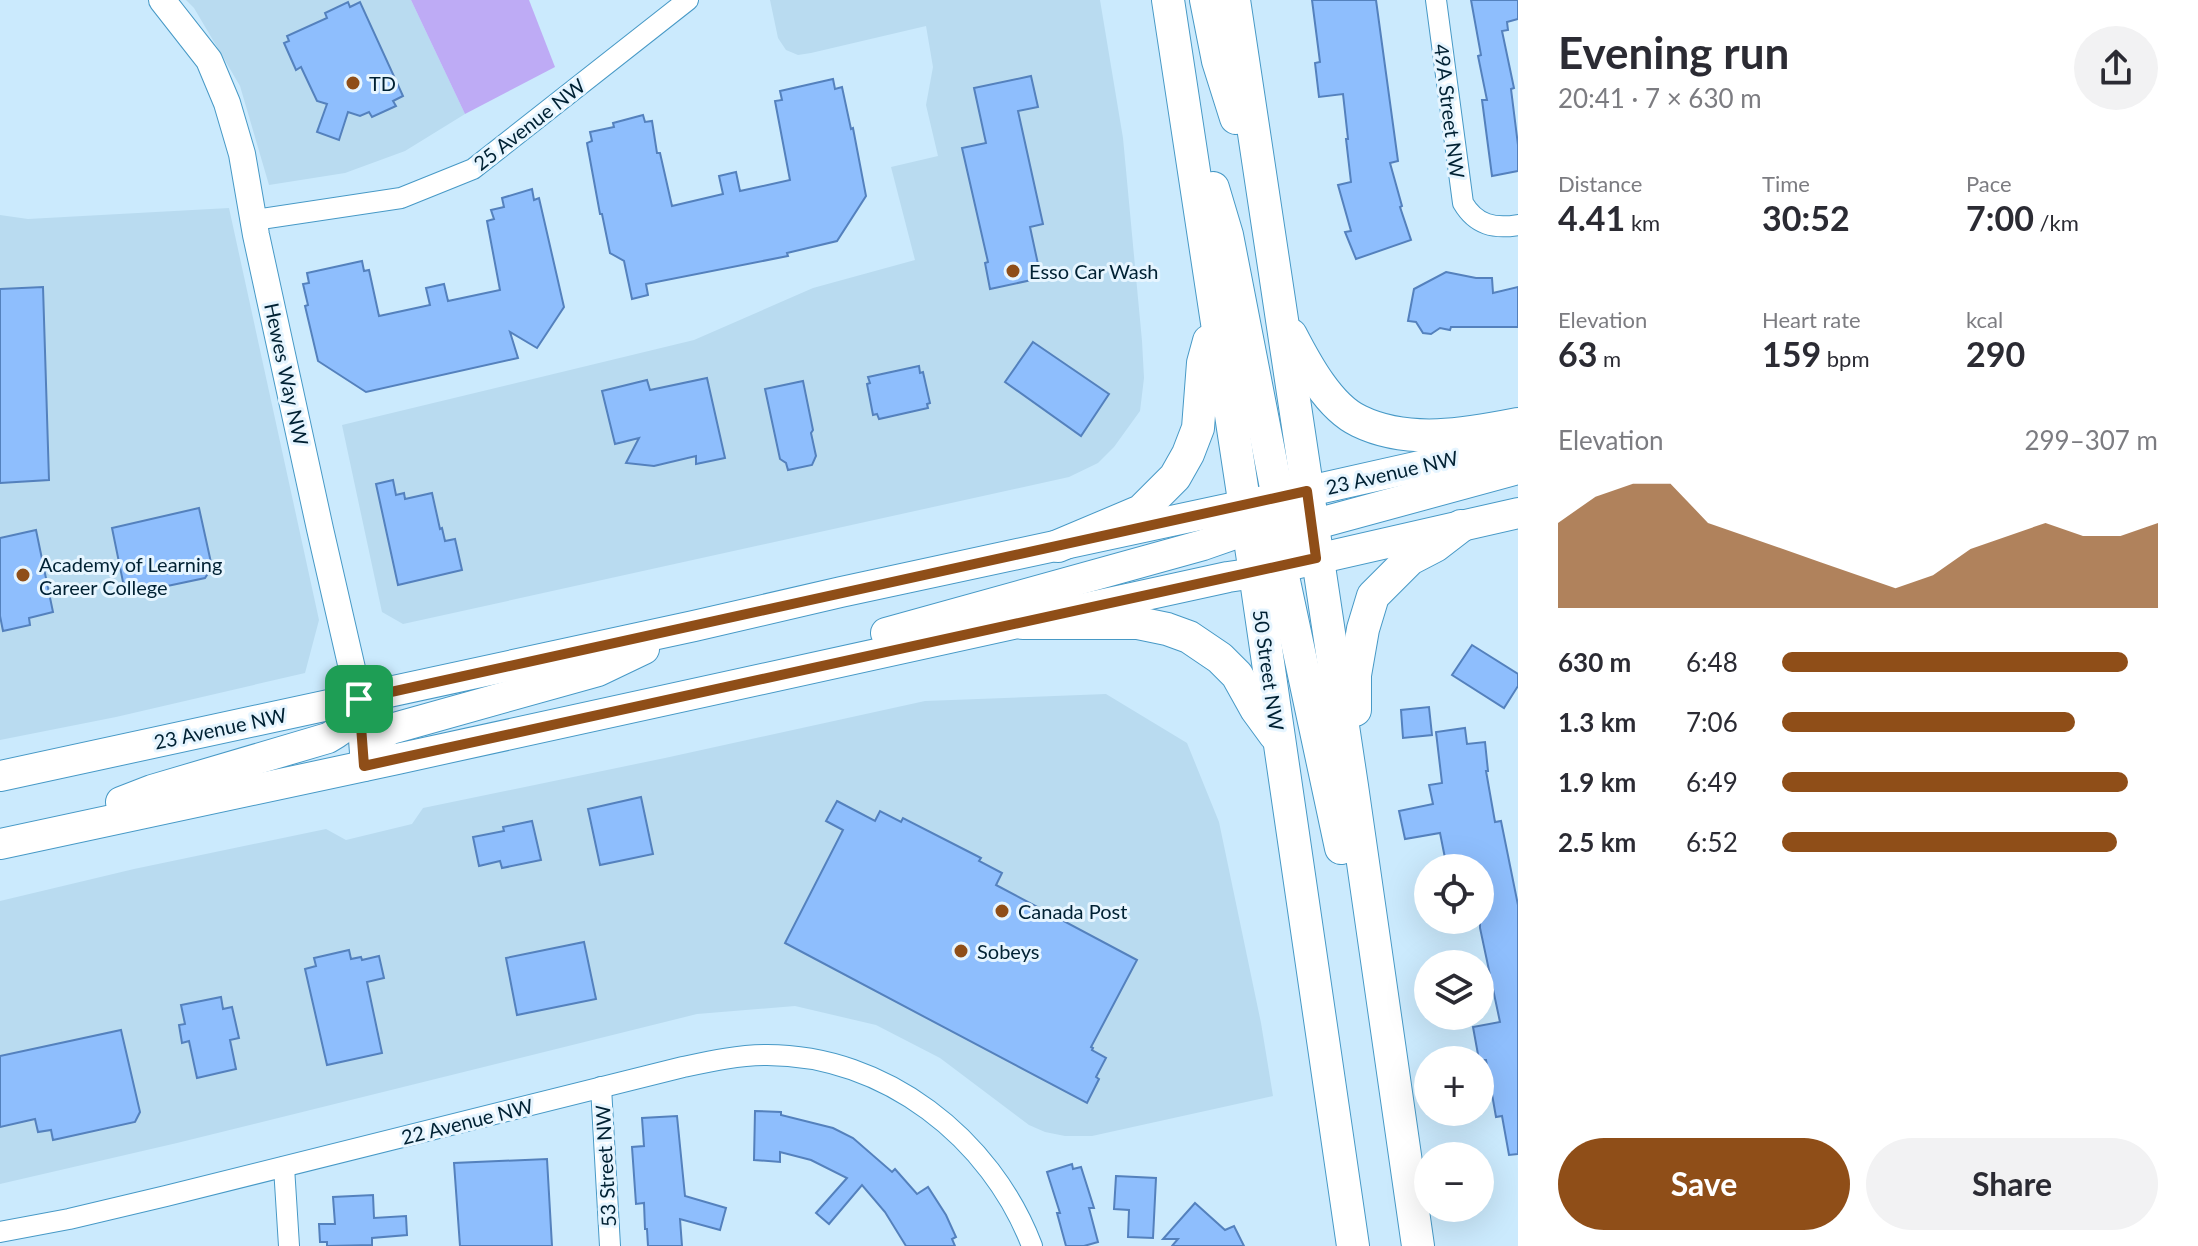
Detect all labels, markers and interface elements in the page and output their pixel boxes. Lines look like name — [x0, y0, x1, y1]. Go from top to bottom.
text: Evening run — [1558, 26, 1789, 78]
button: share — [2074, 26, 2158, 110]
street label: 49A Street NW — [1430, 43, 1470, 180]
place label: TD — [369, 71, 396, 95]
street label: 25 Avenue NW — [468, 73, 590, 175]
marker: TD — [344, 74, 362, 92]
text: 20:41 · 7 × 630 m — [1558, 82, 1762, 114]
text: Distance — [1558, 170, 1642, 197]
text: Time — [1762, 170, 1810, 197]
text: Pace — [1966, 170, 2012, 197]
text: 4.41 — [1558, 197, 1625, 238]
text: 30:52 — [1762, 197, 1850, 238]
text: 7:00 — [1966, 197, 2034, 238]
text: km — [1625, 209, 1660, 236]
text: /km — [2034, 209, 2079, 236]
place label: Esso Car Wash — [1029, 259, 1159, 283]
marker: Esso Car Wash — [1004, 262, 1022, 280]
street label: Hewes Way NW — [260, 300, 314, 448]
text: Elevation — [1558, 306, 1647, 333]
text: Heart rate — [1762, 306, 1861, 333]
text: kcal — [1966, 306, 2003, 333]
text: 63 — [1558, 333, 1597, 374]
text: 159 — [1762, 333, 1821, 374]
text: 290 — [1966, 333, 2025, 374]
text: m — [1597, 345, 1621, 372]
text: bpm — [1821, 345, 1870, 372]
text: Elevation — [1558, 424, 1664, 456]
text: 299–307 m — [2024, 424, 2158, 456]
street label: 23 Avenue NW — [1324, 445, 1461, 499]
place label: Academy of Learning Career College — [39, 552, 222, 599]
marker: Academy of Learning Career College — [14, 566, 32, 584]
street label: 50 Street NW — [1249, 608, 1289, 732]
text: 630 m — [1558, 646, 1631, 678]
text: 6:48 — [1686, 646, 1738, 678]
pin — [325, 665, 393, 733]
icon: arrive — [337, 677, 381, 721]
street label: 23 Avenue NW — [151, 702, 289, 754]
text: 1.3 km — [1558, 706, 1636, 738]
text: 7:06 — [1686, 706, 1738, 738]
text: 1.9 km — [1558, 766, 1636, 798]
text: 6:49 — [1686, 766, 1738, 798]
text: 2.5 km — [1558, 826, 1636, 858]
text: 6:52 — [1686, 826, 1738, 858]
map controls — [1414, 854, 1494, 1222]
button: locate — [1414, 854, 1494, 934]
place label: Canada Post — [1018, 899, 1127, 923]
marker: Canada Post — [993, 902, 1011, 920]
place label: Sobeys — [977, 939, 1039, 963]
marker: Sobeys — [952, 942, 970, 960]
button: layers — [1414, 950, 1494, 1030]
button: + — [1414, 1046, 1494, 1126]
street label: 22 Avenue NW — [399, 1093, 536, 1149]
street label: 53 Street NW — [590, 1104, 620, 1228]
button: Save — [1558, 1138, 1850, 1230]
button: Share — [1866, 1138, 2158, 1230]
button: − — [1414, 1142, 1494, 1222]

